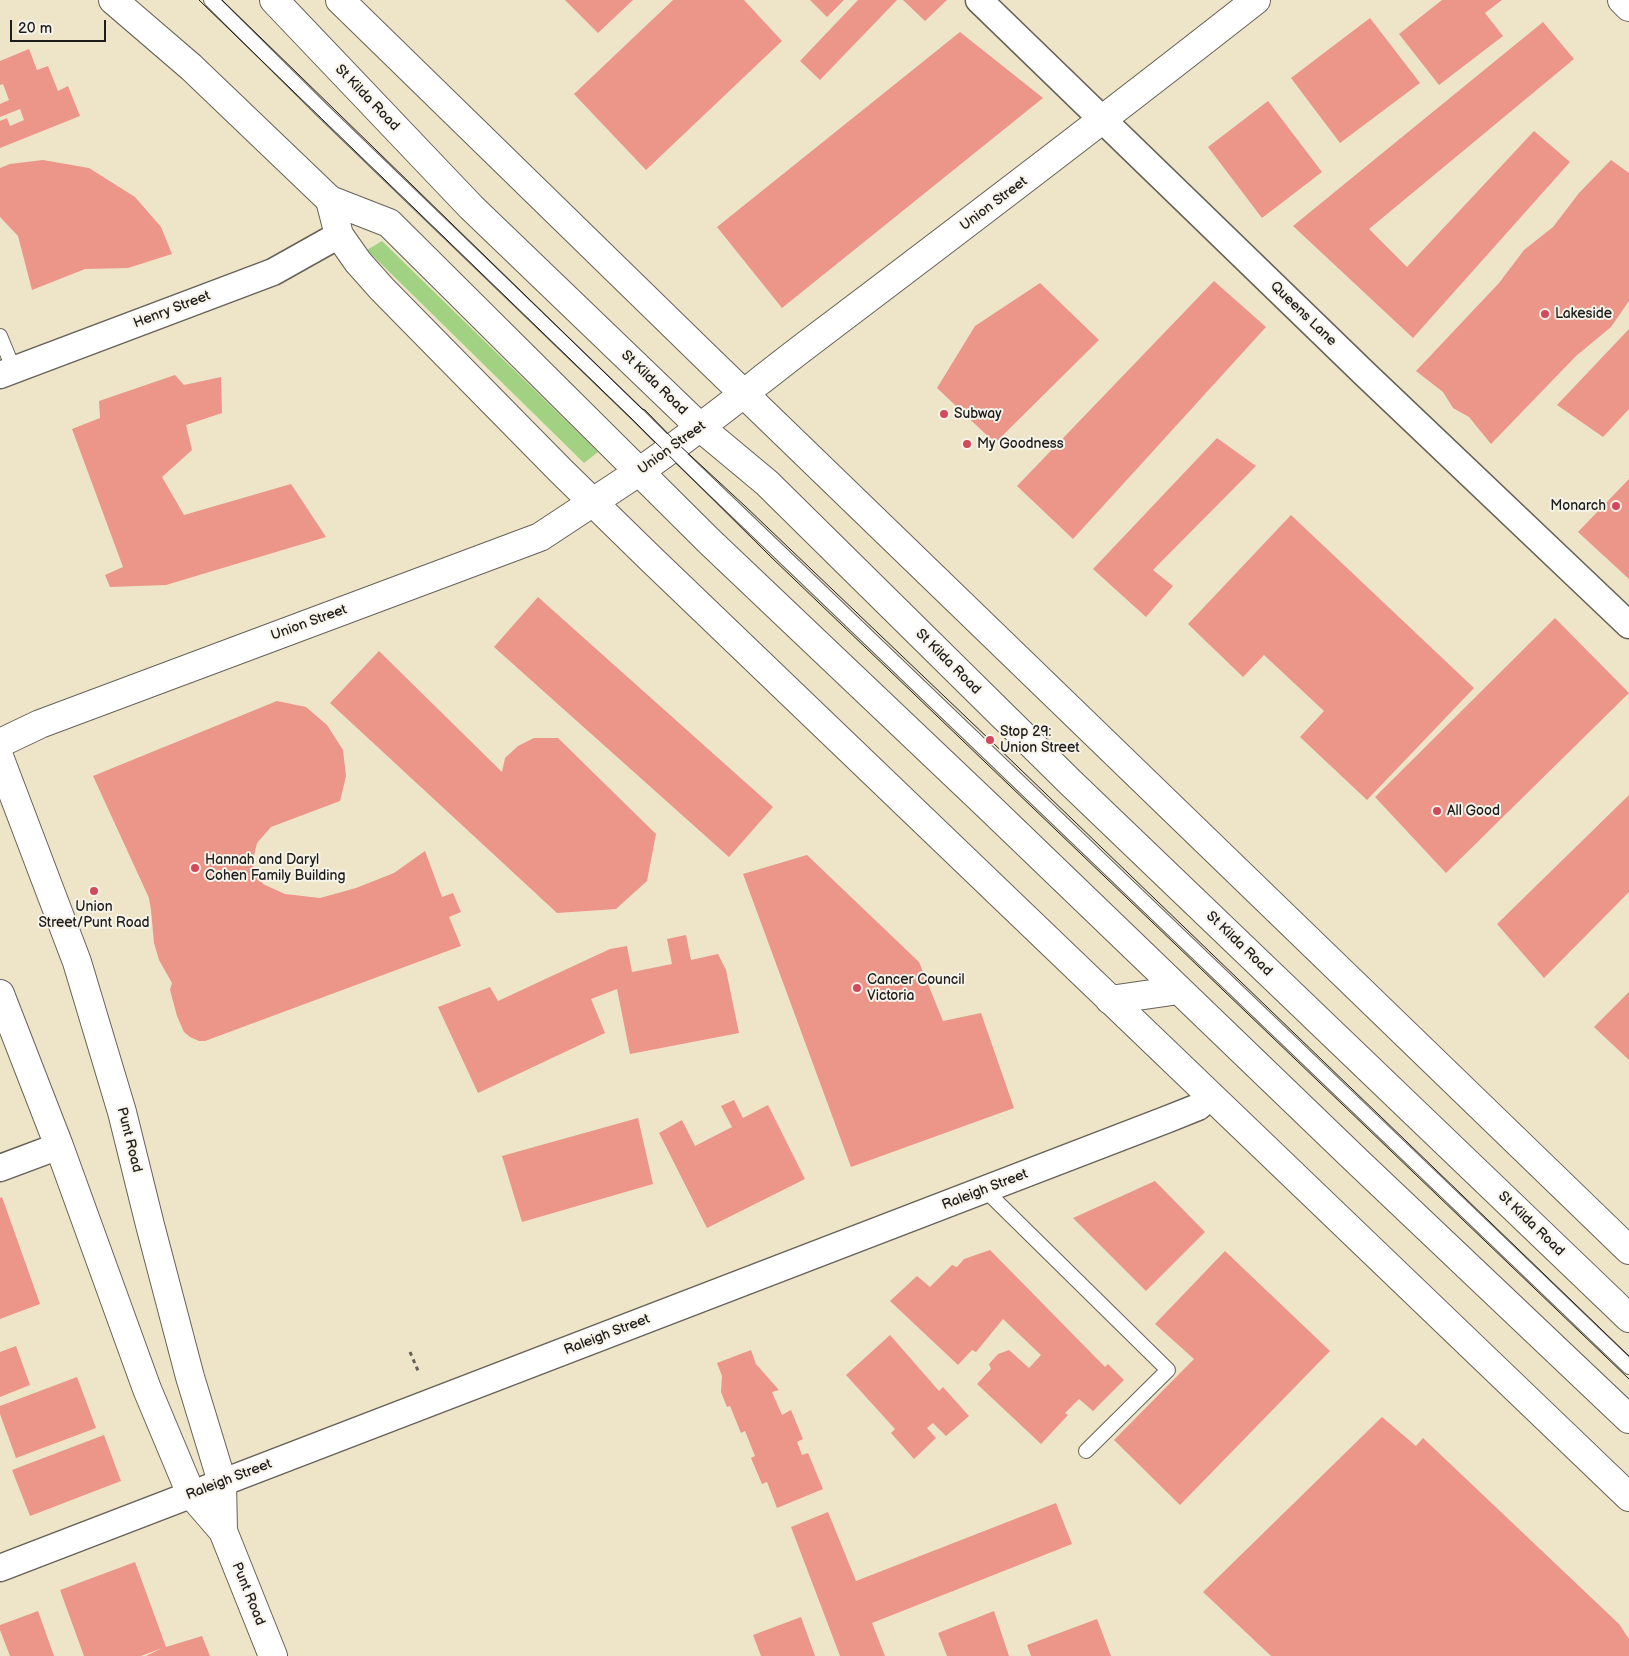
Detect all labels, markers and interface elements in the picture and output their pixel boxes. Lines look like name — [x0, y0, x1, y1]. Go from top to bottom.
scale bar — [12, 10, 109, 42]
text: 20 m — [18, 19, 52, 38]
street label: St Kilda Road — [331, 61, 403, 135]
street label: Union Street — [957, 173, 1031, 235]
street label: Queens Lane — [1266, 278, 1340, 350]
street label: Henry Street — [131, 288, 213, 332]
place label: Lakeside — [1555, 306, 1612, 322]
marker: Lakeside — [1539, 308, 1551, 320]
street label: St Kilda Road — [617, 347, 691, 419]
place label: Subway — [954, 406, 1002, 422]
marker: Subway — [938, 408, 950, 420]
street label: Union Street — [635, 418, 709, 478]
place label: My Goodness — [977, 436, 1064, 452]
marker: My Goodness — [961, 438, 973, 450]
place label: Monarch — [1550, 498, 1606, 514]
marker: Monarch — [1610, 500, 1622, 512]
street label: Union Street — [269, 602, 349, 644]
street label: St Kilda Road — [912, 626, 984, 698]
place label: Stop 29: Union Street — [1000, 724, 1079, 756]
marker: Stop 29: Union Street — [984, 734, 996, 746]
place label: All Good — [1447, 803, 1500, 819]
marker: All Good — [1431, 805, 1443, 817]
place label: Hannah and Daryl Cohen Family Building — [205, 852, 346, 884]
marker: Hannah and Daryl Cohen Family Building — [189, 862, 201, 874]
marker: Union Street/Punt Road — [88, 885, 100, 897]
place label: Union Street/Punt Road — [38, 899, 150, 932]
street label: St Kilda Road — [1202, 908, 1276, 980]
place label: Cancer Council Victoria — [867, 972, 965, 1004]
marker: Cancer Council Victoria — [851, 982, 863, 994]
street label: Punt Road — [113, 1106, 145, 1174]
street label: Raleigh Street — [940, 1166, 1030, 1214]
street label: St Kilda Road — [1494, 1188, 1568, 1260]
street label: Raleigh Street — [562, 1311, 652, 1359]
street label: Raleigh Street — [184, 1456, 274, 1504]
street label: Punt Road — [228, 1560, 268, 1628]

